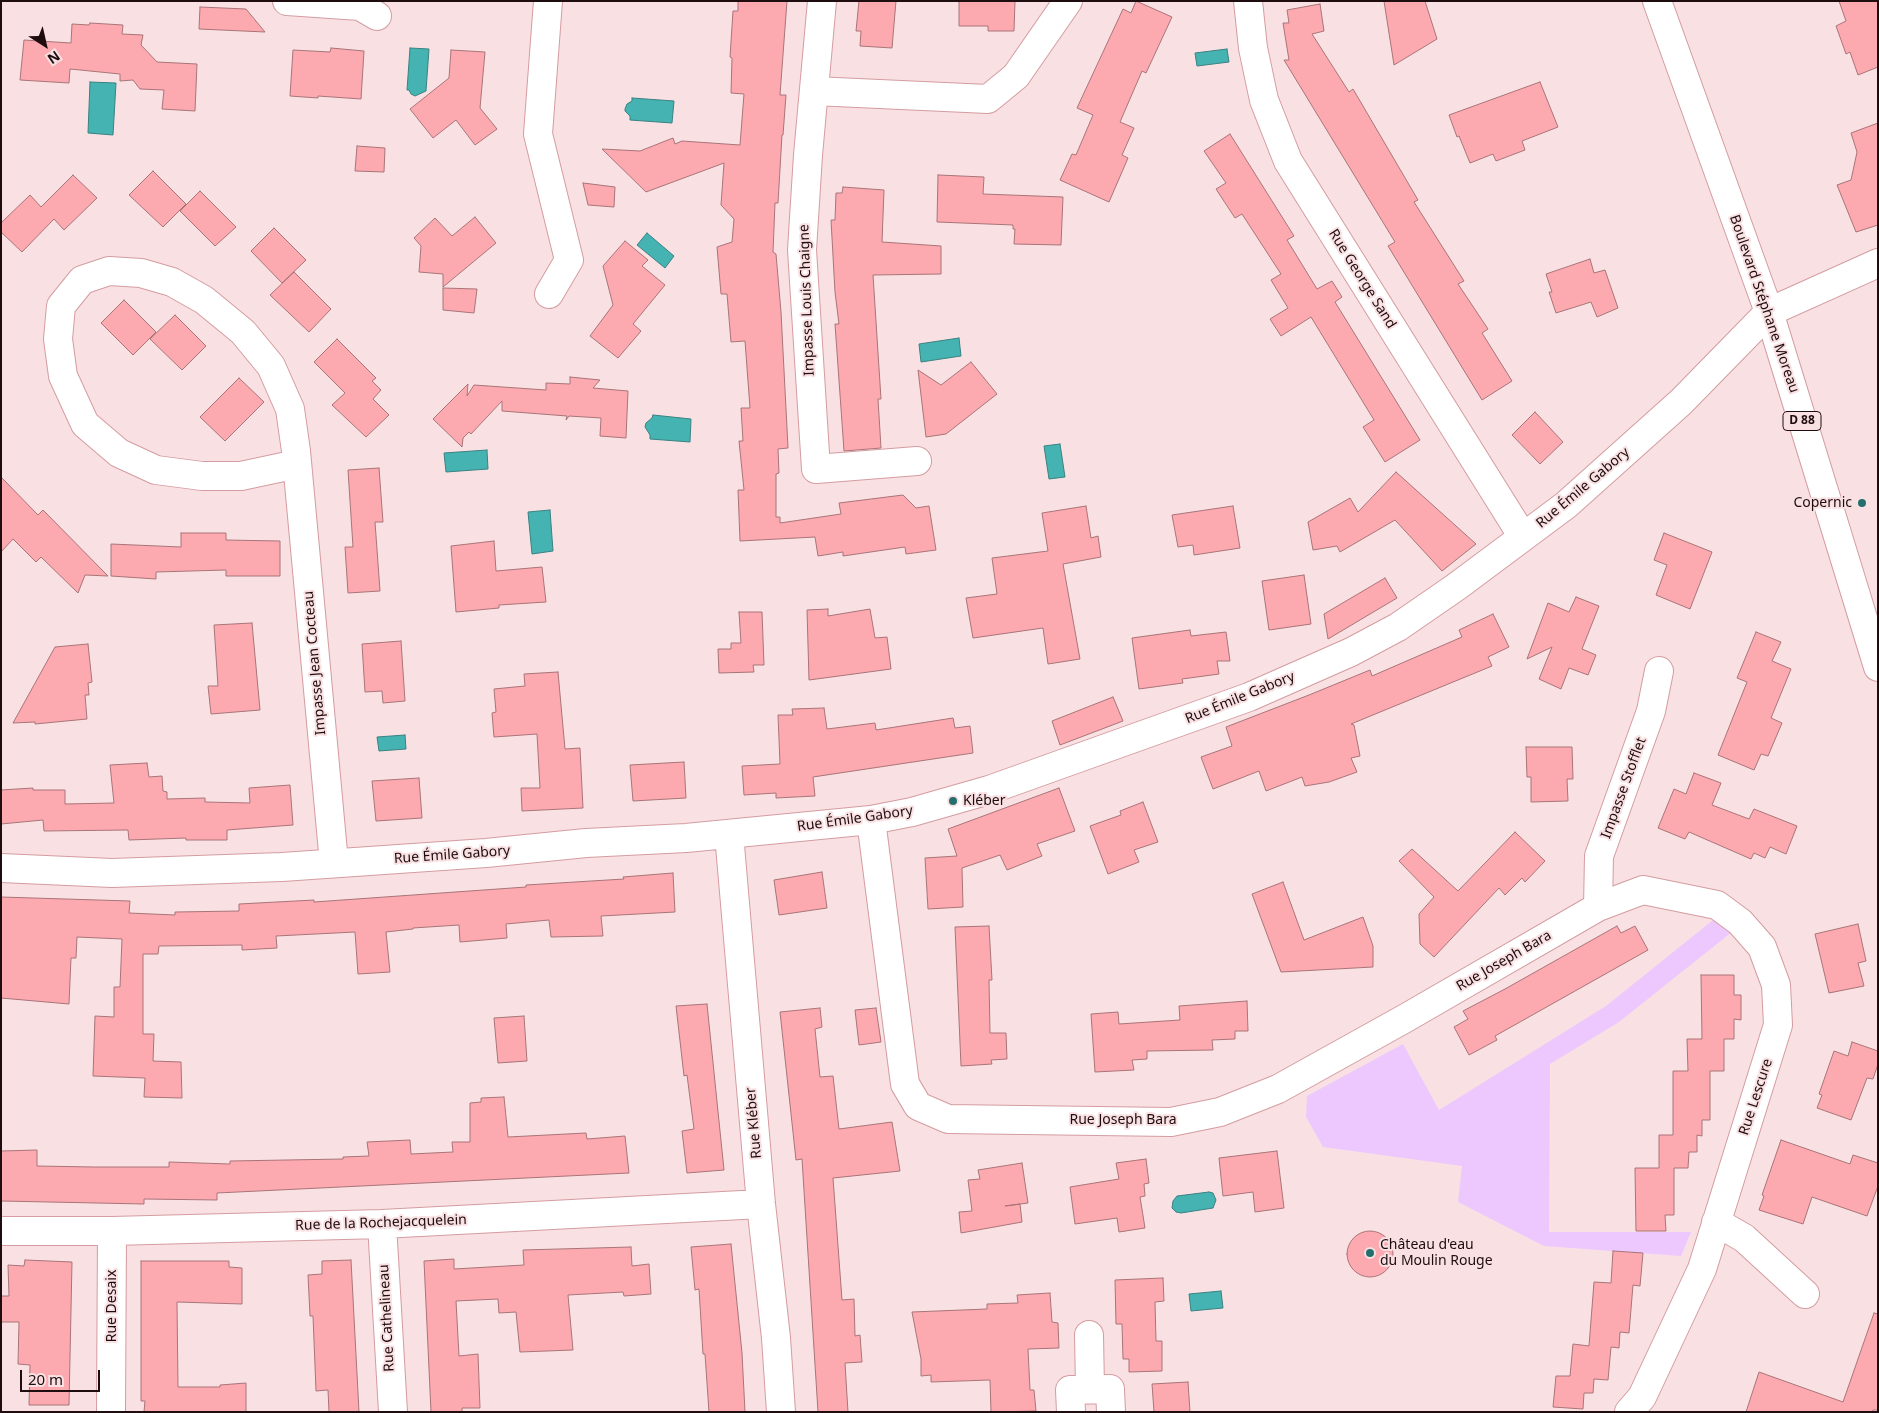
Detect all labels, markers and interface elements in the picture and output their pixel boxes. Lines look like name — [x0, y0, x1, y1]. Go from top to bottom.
north arrow — [20, 20, 70, 70]
text: N — [44, 47, 64, 69]
street label: Boulevard Stéphane Moreau — [1726, 213, 1802, 395]
street label: Impasse Louis Chaigne — [796, 224, 818, 376]
street label: Rue George Sand — [1325, 226, 1399, 332]
road number: D 88 — [1783, 412, 1821, 431]
street label: Rue Émile Gabory — [1533, 444, 1633, 532]
place label: Copernic — [1793, 495, 1852, 511]
marker: Copernic — [1856, 497, 1868, 509]
street label: Impasse Jean Cocteau — [300, 590, 330, 736]
street label: Rue Émile Gabory — [1183, 668, 1297, 728]
street label: Impasse Stofflet — [1598, 735, 1650, 841]
place label: Kléber — [963, 793, 1005, 809]
marker: Kléber — [947, 795, 959, 807]
street label: Rue Émile Gabory — [796, 803, 914, 835]
street label: Rue Émile Gabory — [393, 843, 511, 867]
street label: Rue Joseph Bara — [1453, 927, 1555, 995]
street label: Rue Lescure — [1736, 1057, 1776, 1137]
street label: Rue Kléber — [743, 1087, 765, 1159]
street label: Rue Joseph Bara — [1069, 1112, 1177, 1128]
street label: Rue de la Rochejacquelein — [295, 1212, 467, 1234]
place label: Château d'eau du Moulin Rouge — [1380, 1237, 1493, 1270]
marker: Château d'eau du Moulin Rouge — [1364, 1247, 1376, 1259]
street label: Rue Cathelineau — [376, 1264, 398, 1372]
street label: Rue Desaix — [104, 1270, 120, 1342]
scale bar — [22, 1360, 102, 1392]
text: 20 m — [28, 1369, 63, 1389]

